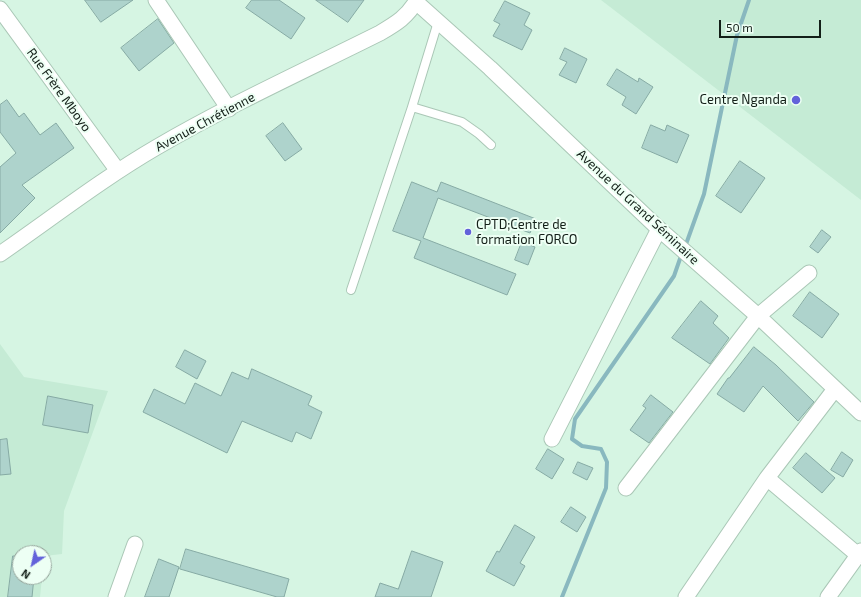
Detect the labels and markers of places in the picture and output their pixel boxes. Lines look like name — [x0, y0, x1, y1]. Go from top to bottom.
place label: Centre Nganda — [700, 92, 787, 108]
marker: Centre Nganda — [790, 94, 802, 106]
place label: CPTD;Centre de formation FORCO — [476, 217, 578, 248]
marker: CPTD;Centre de formation FORCO — [463, 227, 473, 237]

